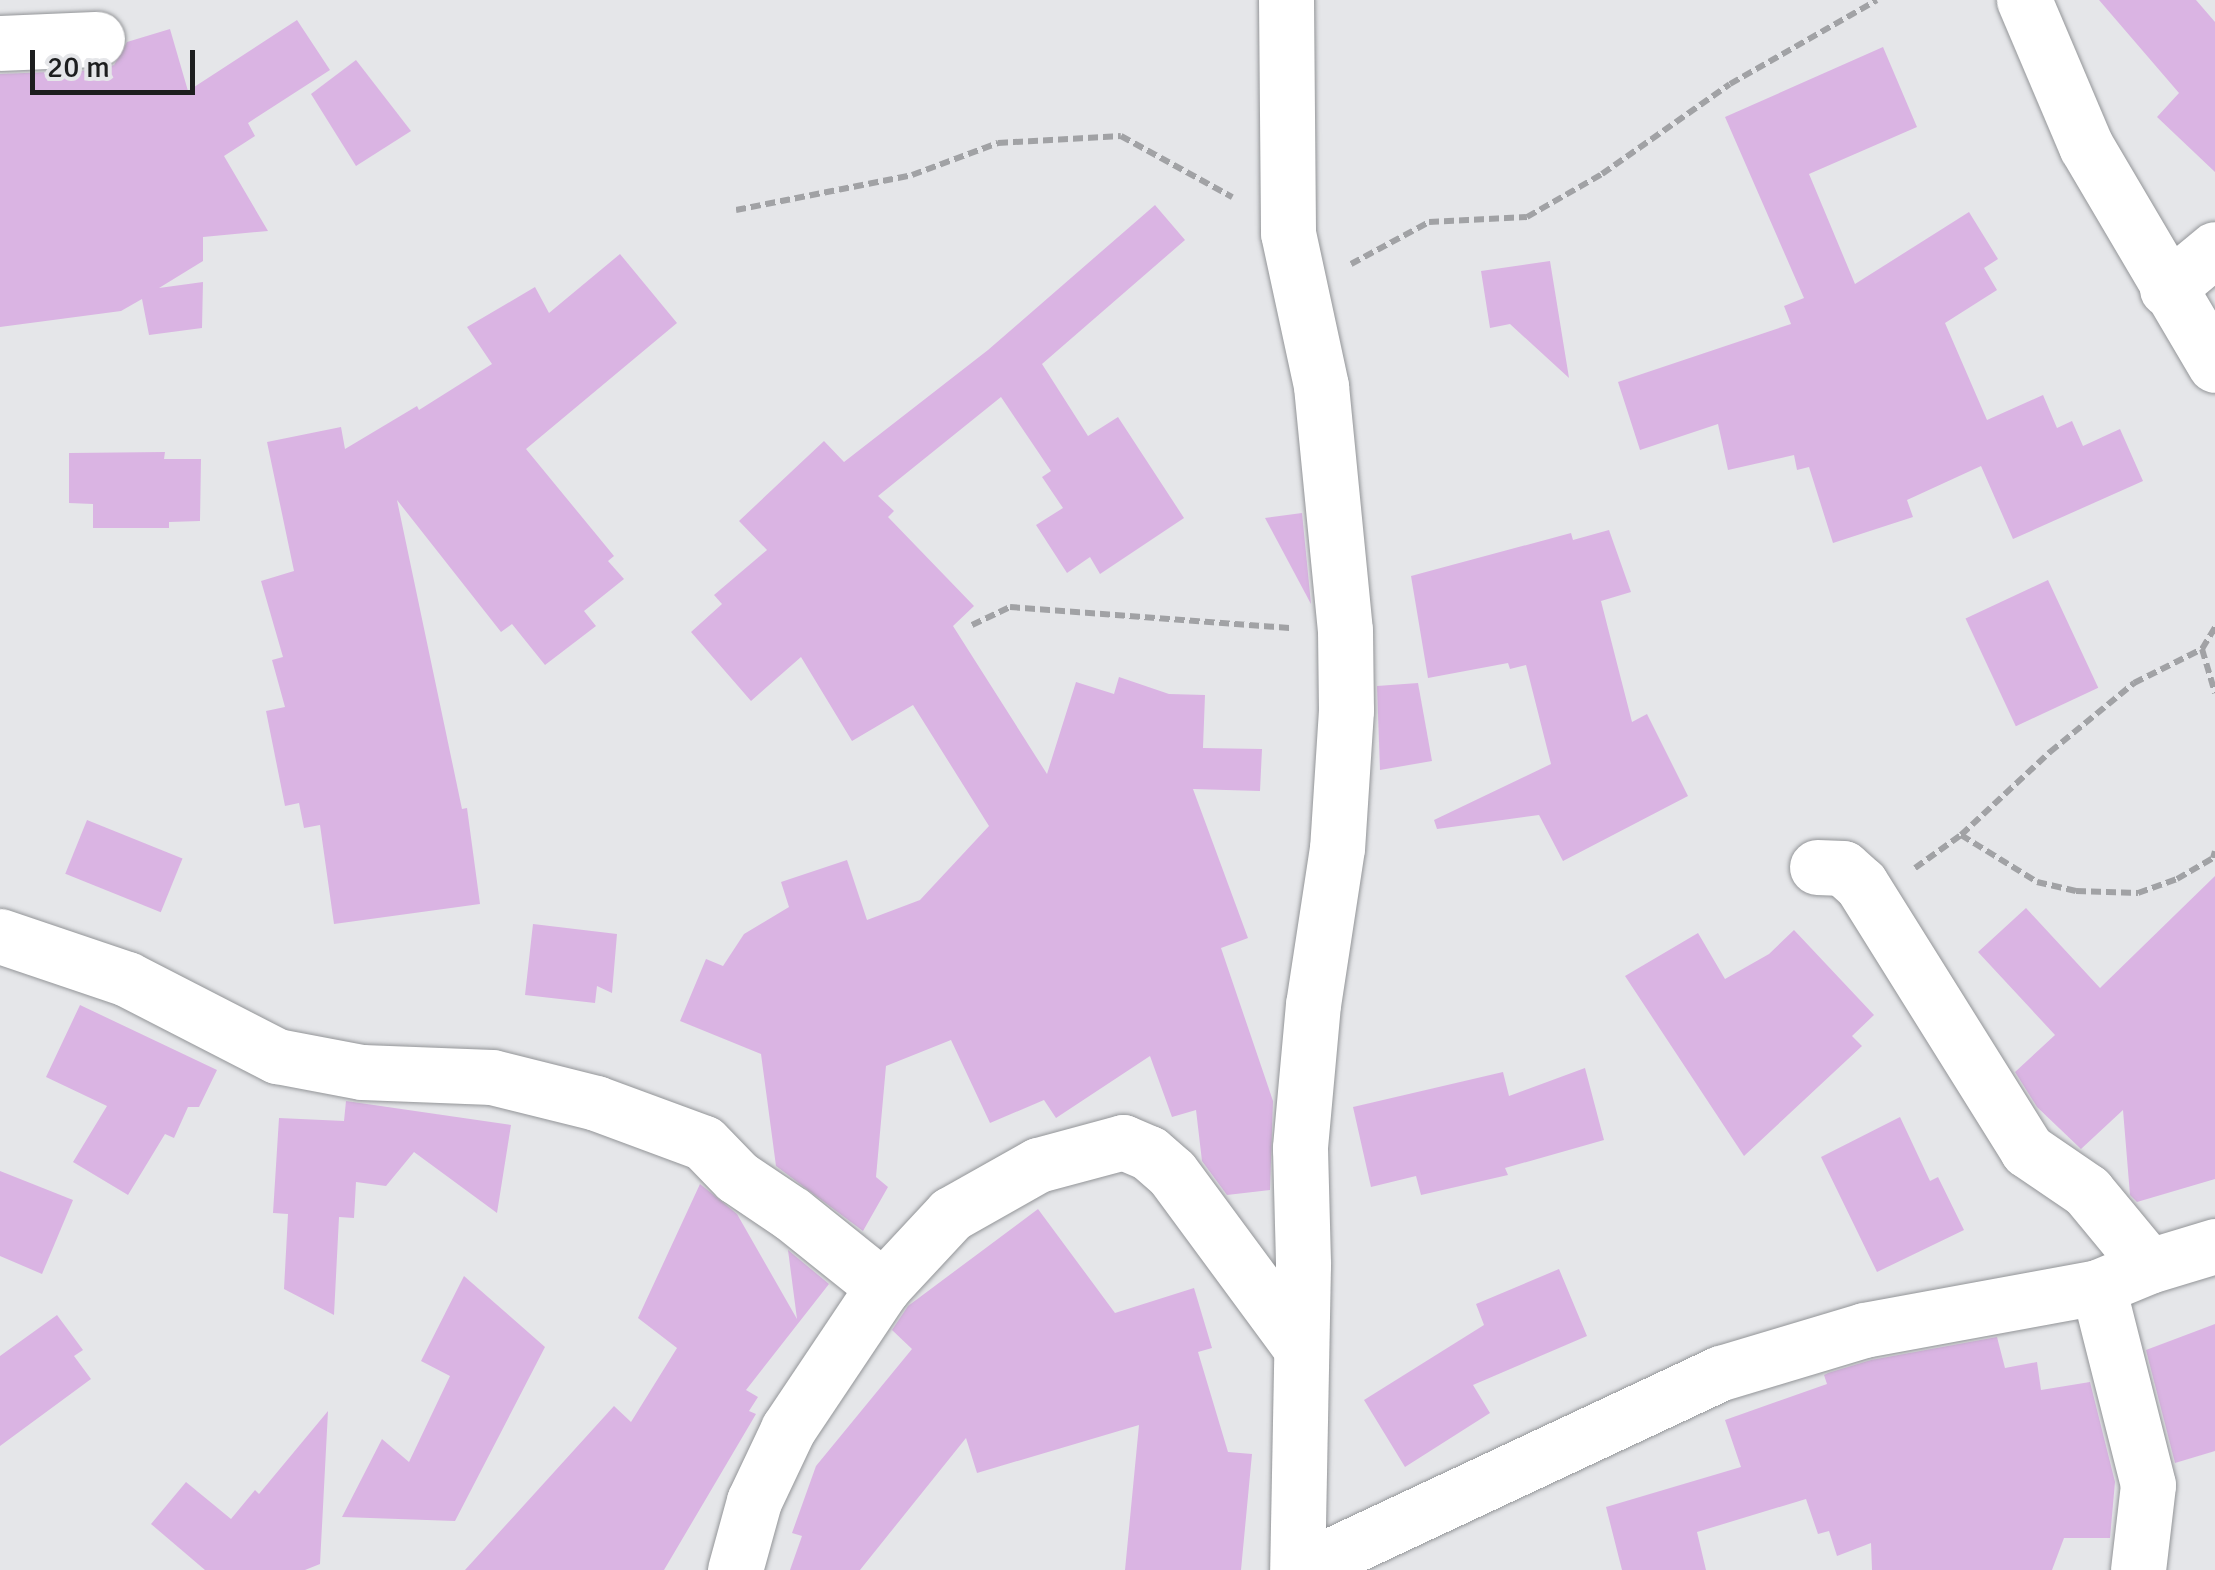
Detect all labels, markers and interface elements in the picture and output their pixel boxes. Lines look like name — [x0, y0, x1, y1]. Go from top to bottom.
scale bar — [35, 30, 200, 92]
text: 20 m — [47, 49, 110, 86]

